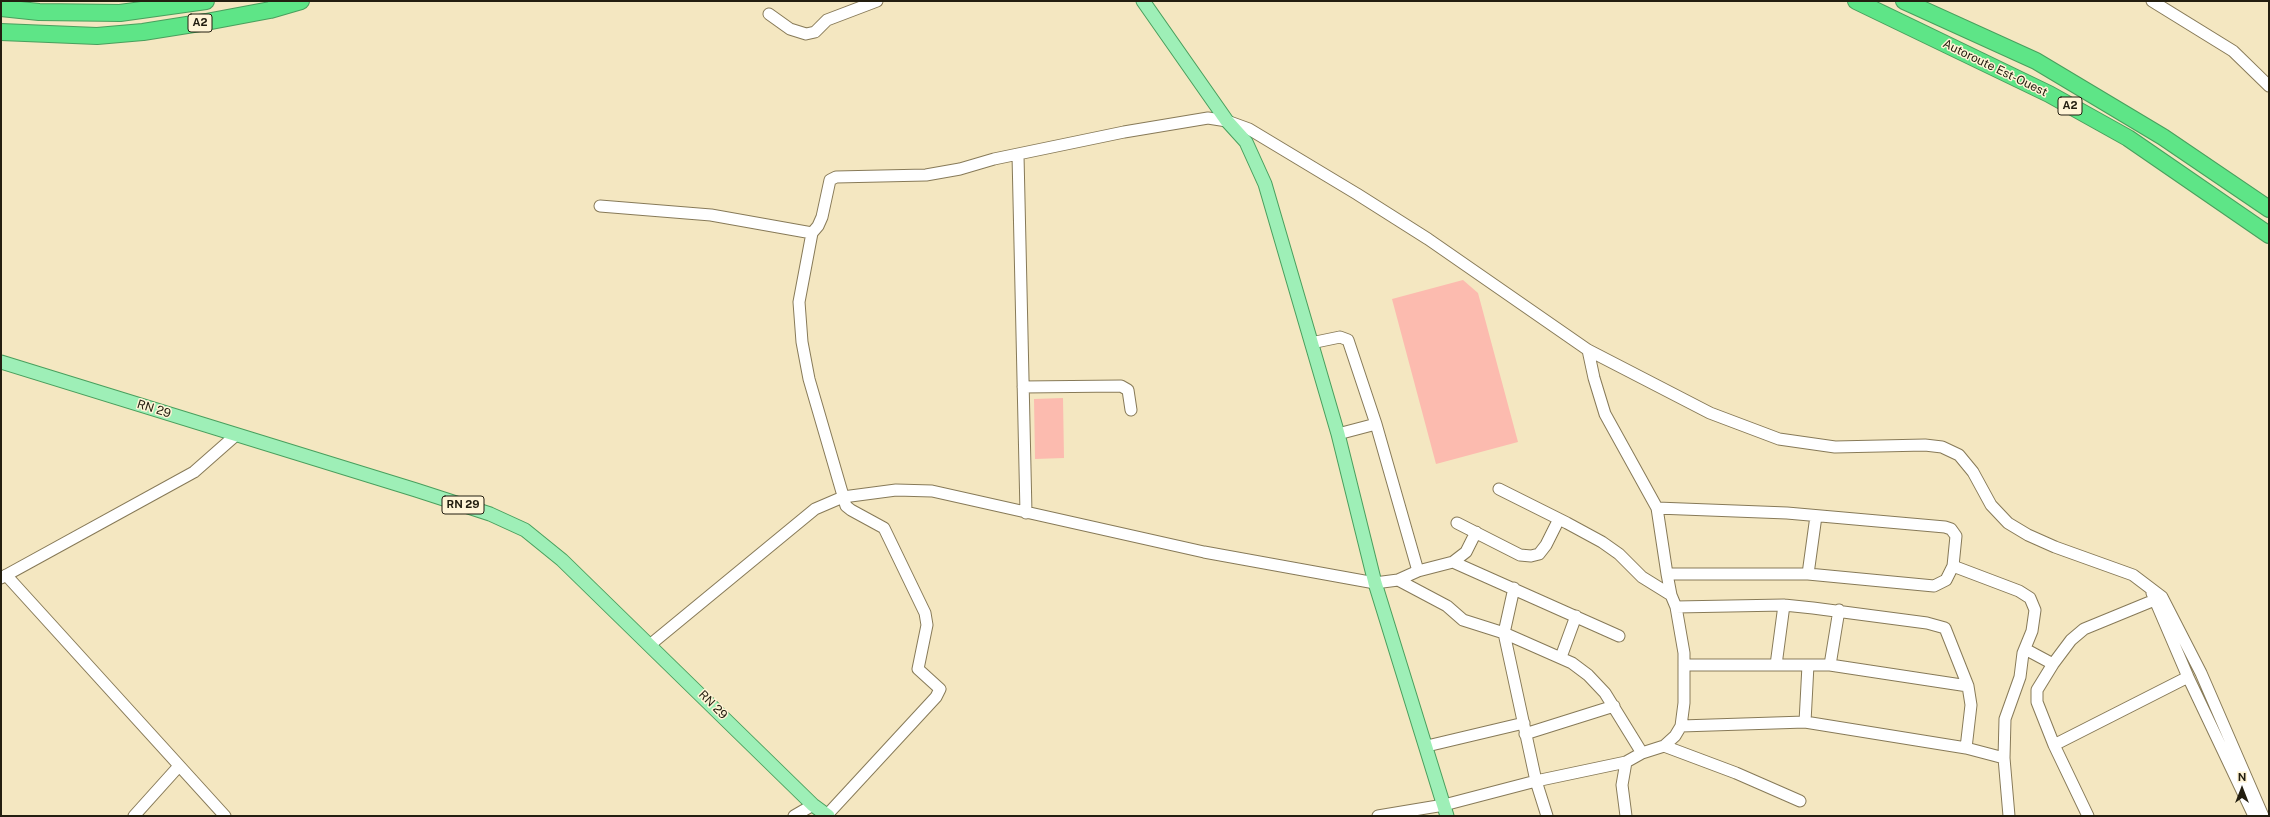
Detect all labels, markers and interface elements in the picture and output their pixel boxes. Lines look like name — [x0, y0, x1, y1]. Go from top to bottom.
road number: A2 — [188, 14, 212, 32]
street label: Autoroute Est-Ouest — [1940, 36, 2050, 100]
road number: A2 — [2058, 97, 2082, 115]
street label: RN 29 — [135, 397, 173, 421]
road number: RN 29 — [442, 496, 484, 514]
street label: RN 29 — [696, 688, 730, 722]
north arrow — [2222, 769, 2262, 809]
text: N — [2238, 771, 2246, 783]

